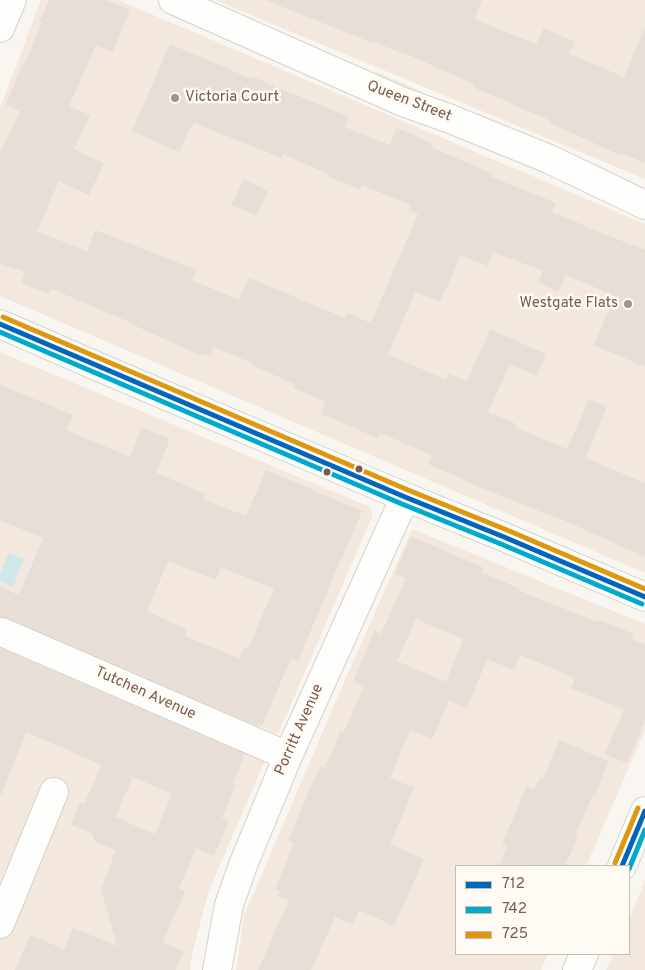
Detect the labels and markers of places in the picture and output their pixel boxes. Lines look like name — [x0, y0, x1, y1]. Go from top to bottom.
place label: Victoria Court — [185, 89, 279, 107]
marker: Victoria Court — [169, 92, 181, 104]
place label: Westgate Flats — [519, 295, 618, 313]
marker: Westgate Flats — [622, 298, 634, 310]
unlabelled marker — [354, 464, 364, 474]
unlabelled marker — [322, 467, 332, 477]

